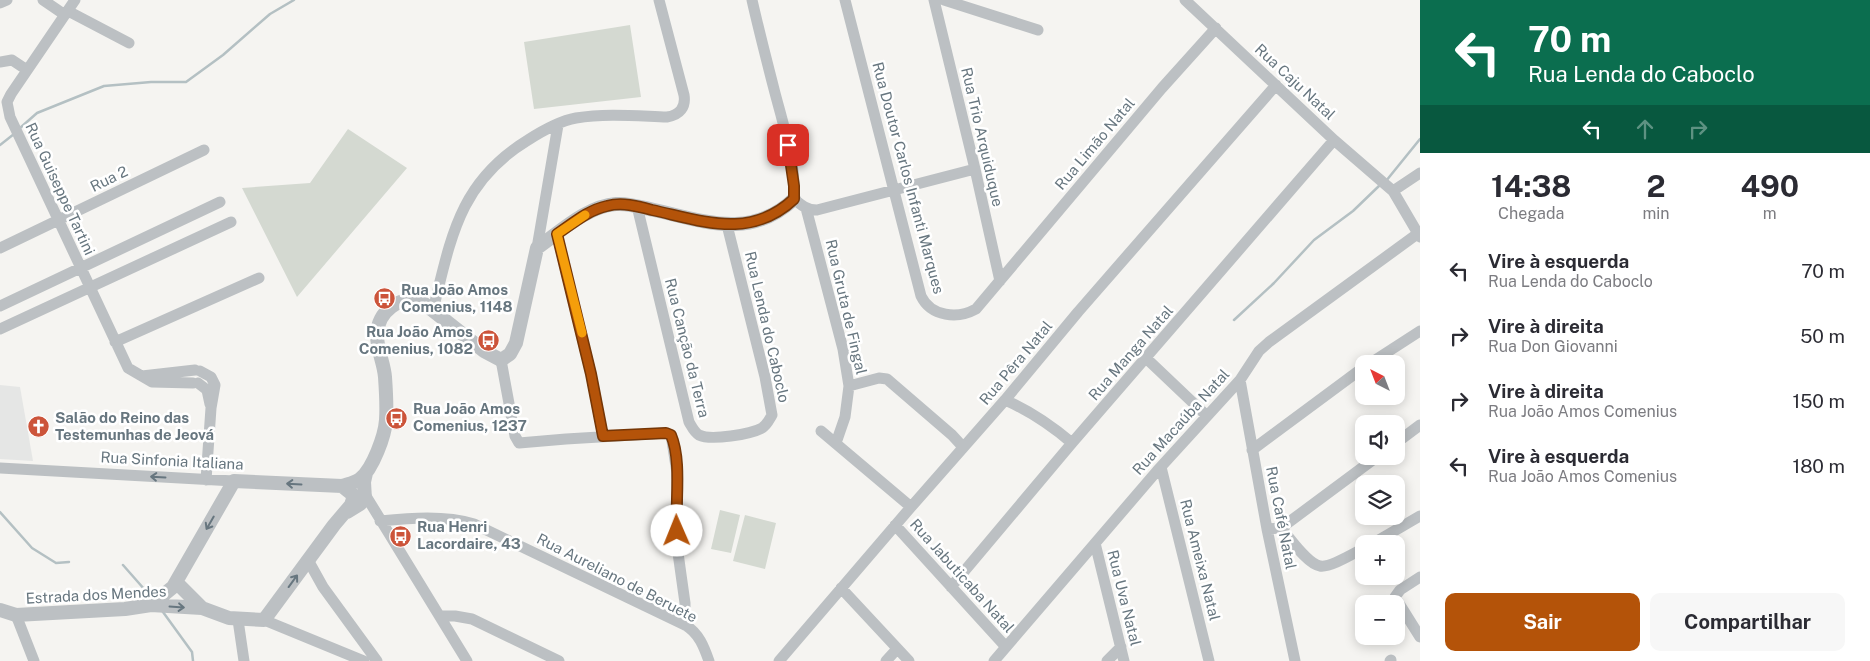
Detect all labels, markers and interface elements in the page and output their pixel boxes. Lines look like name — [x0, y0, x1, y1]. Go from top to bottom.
text: 70 m — [1528, 19, 1611, 60]
icon: left — [1445, 20, 1510, 85]
street label: Rua Caju Natal — [1252, 40, 1339, 123]
street label: Rua Doutor Carlos Infanti Marques — [869, 60, 948, 296]
text: Rua Lenda do Caboclo — [1528, 61, 1755, 87]
street label: Rua Trio Arquiduque — [958, 66, 1007, 208]
street label: Rua Limão Natal — [1051, 94, 1138, 193]
icon: left — [1578, 115, 1606, 143]
icon: ahead — [1631, 115, 1659, 143]
icon: right — [1684, 115, 1712, 143]
street label: Rua Guiseppe Tartini — [22, 120, 99, 258]
pin — [767, 124, 809, 166]
icon: arrive — [774, 131, 802, 159]
street label: Rua 2 — [87, 162, 130, 195]
text: 14:38 — [1491, 168, 1571, 204]
text: 2 — [1646, 168, 1665, 204]
text: 490 — [1740, 168, 1799, 204]
text: Chegada — [1498, 204, 1564, 223]
text: min — [1642, 204, 1670, 223]
text: m — [1763, 204, 1777, 223]
street label: Rua Gruta de Fingal — [823, 238, 870, 376]
street label: Rua Lenda do Caboclo — [742, 250, 793, 404]
text: Vire à esquerda — [1488, 250, 1629, 272]
icon: left — [1445, 257, 1473, 285]
text: 70 m — [1801, 260, 1845, 282]
text: Rua Lenda do Caboclo — [1488, 272, 1653, 291]
street label: Rua Canção da Terra — [662, 276, 713, 419]
place label: Rua João Amos Comenius, 1148 — [401, 281, 512, 315]
bus stop icon: Rua João Amos Comenius, 1148 — [373, 287, 397, 311]
street label: Rua Manga Natal — [1085, 302, 1176, 403]
text: Vire à direita — [1488, 315, 1604, 337]
street label: Rua Pêra Natal — [976, 317, 1056, 408]
icon: right — [1445, 322, 1473, 350]
place label: Rua João Amos Comenius, 1082 — [359, 323, 473, 357]
text: 50 m — [1800, 325, 1845, 347]
bus stop icon: Rua João Amos Comenius, 1082 — [477, 329, 501, 353]
text: Rua Don Giovanni — [1488, 337, 1618, 356]
north arrow — [1355, 355, 1405, 405]
map controls — [1355, 355, 1405, 645]
street label: Rua Macaúba Natal — [1129, 365, 1232, 478]
text: Vire à direita — [1488, 380, 1604, 402]
icon: right — [1445, 387, 1473, 415]
text: 150 m — [1792, 390, 1845, 412]
place label: Rua João Amos Comenius, 1237 — [413, 400, 527, 434]
text: Rua João Amos Comenius — [1488, 402, 1677, 421]
bus stop icon: Rua João Amos Comenius, 1237 — [385, 406, 409, 430]
place label: Salão do Reino das Testemunhas de Jeová — [55, 409, 214, 443]
church icon: Salão do Reino das Testemunhas de Jeová — [27, 415, 51, 439]
button: sound — [1355, 415, 1405, 465]
text: Vire à esquerda — [1488, 445, 1629, 467]
street label: Rua Sinfonia Italiana — [100, 448, 244, 473]
icon: left — [1445, 452, 1473, 480]
text: 180 m — [1792, 455, 1845, 477]
street label: Rua Café Natal — [1263, 465, 1300, 571]
text: Rua João Amos Comenius — [1488, 467, 1677, 486]
one-way arrow — [150, 473, 166, 482]
button: layers — [1355, 475, 1405, 525]
one-way arrow — [286, 479, 302, 488]
street label: Rua Ameixa Natal — [1177, 497, 1224, 622]
position arrow — [650, 504, 702, 556]
one-way arrow — [204, 515, 214, 529]
street label: Rua Jabuticaba Natal — [907, 515, 1018, 636]
place label: Rua Henri Lacordaire, 43 — [417, 518, 521, 552]
bus stop icon: Rua Henri Lacordaire, 43 — [389, 524, 413, 548]
street label: Rua Aureliano de Beruete — [534, 530, 700, 625]
button: + — [1355, 535, 1405, 585]
street label: Rua Uva Natal — [1104, 548, 1145, 648]
one-way arrow — [288, 574, 299, 588]
street label: Estrada dos Mendes — [25, 582, 167, 607]
button: Sair — [1445, 593, 1640, 651]
button: Compartilhar — [1650, 593, 1845, 651]
button: − — [1355, 595, 1405, 645]
one-way arrow — [168, 602, 184, 612]

